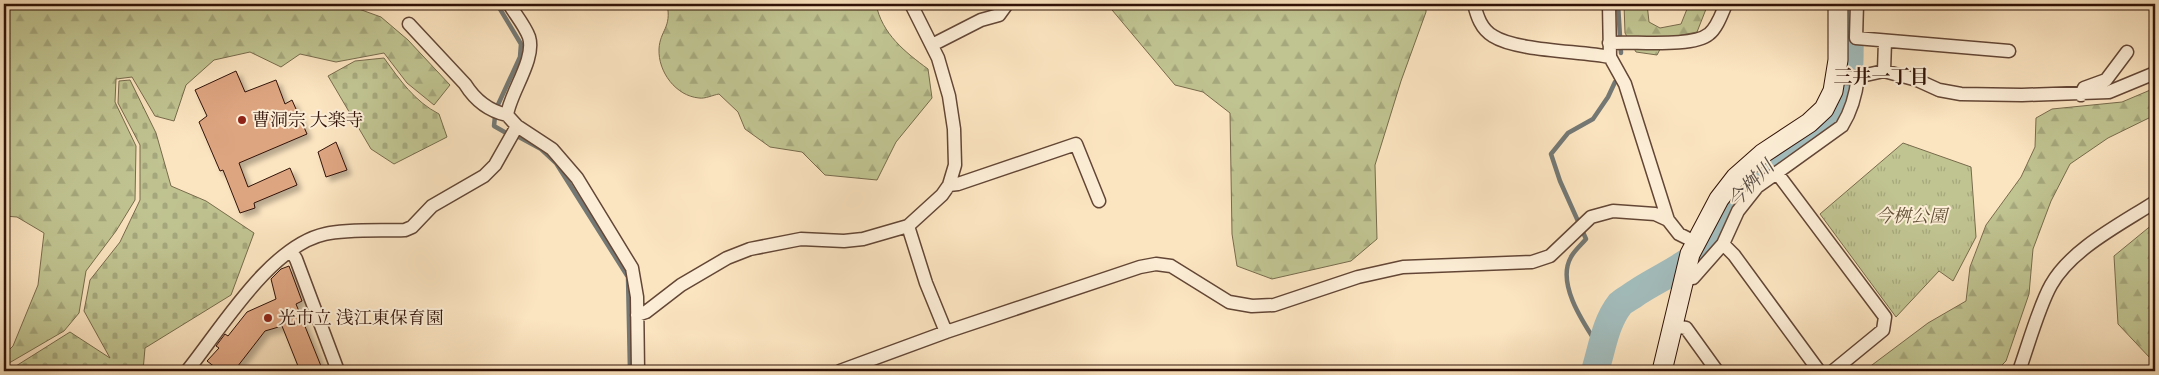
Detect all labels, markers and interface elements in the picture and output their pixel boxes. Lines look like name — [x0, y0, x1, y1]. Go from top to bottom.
district label: 三井一丁目 — [1833, 65, 1929, 89]
place label: 曹洞宗 大楽寺 — [252, 109, 364, 132]
marker: 曹洞宗 大楽寺 — [236, 114, 248, 126]
water label: 今桝川 — [1723, 154, 1781, 213]
park label: 今桝公園 — [1875, 205, 1950, 228]
place label: 光市立 浅江東保育園 — [278, 307, 444, 330]
marker: 光市立 浅江東保育園 — [262, 312, 274, 324]

